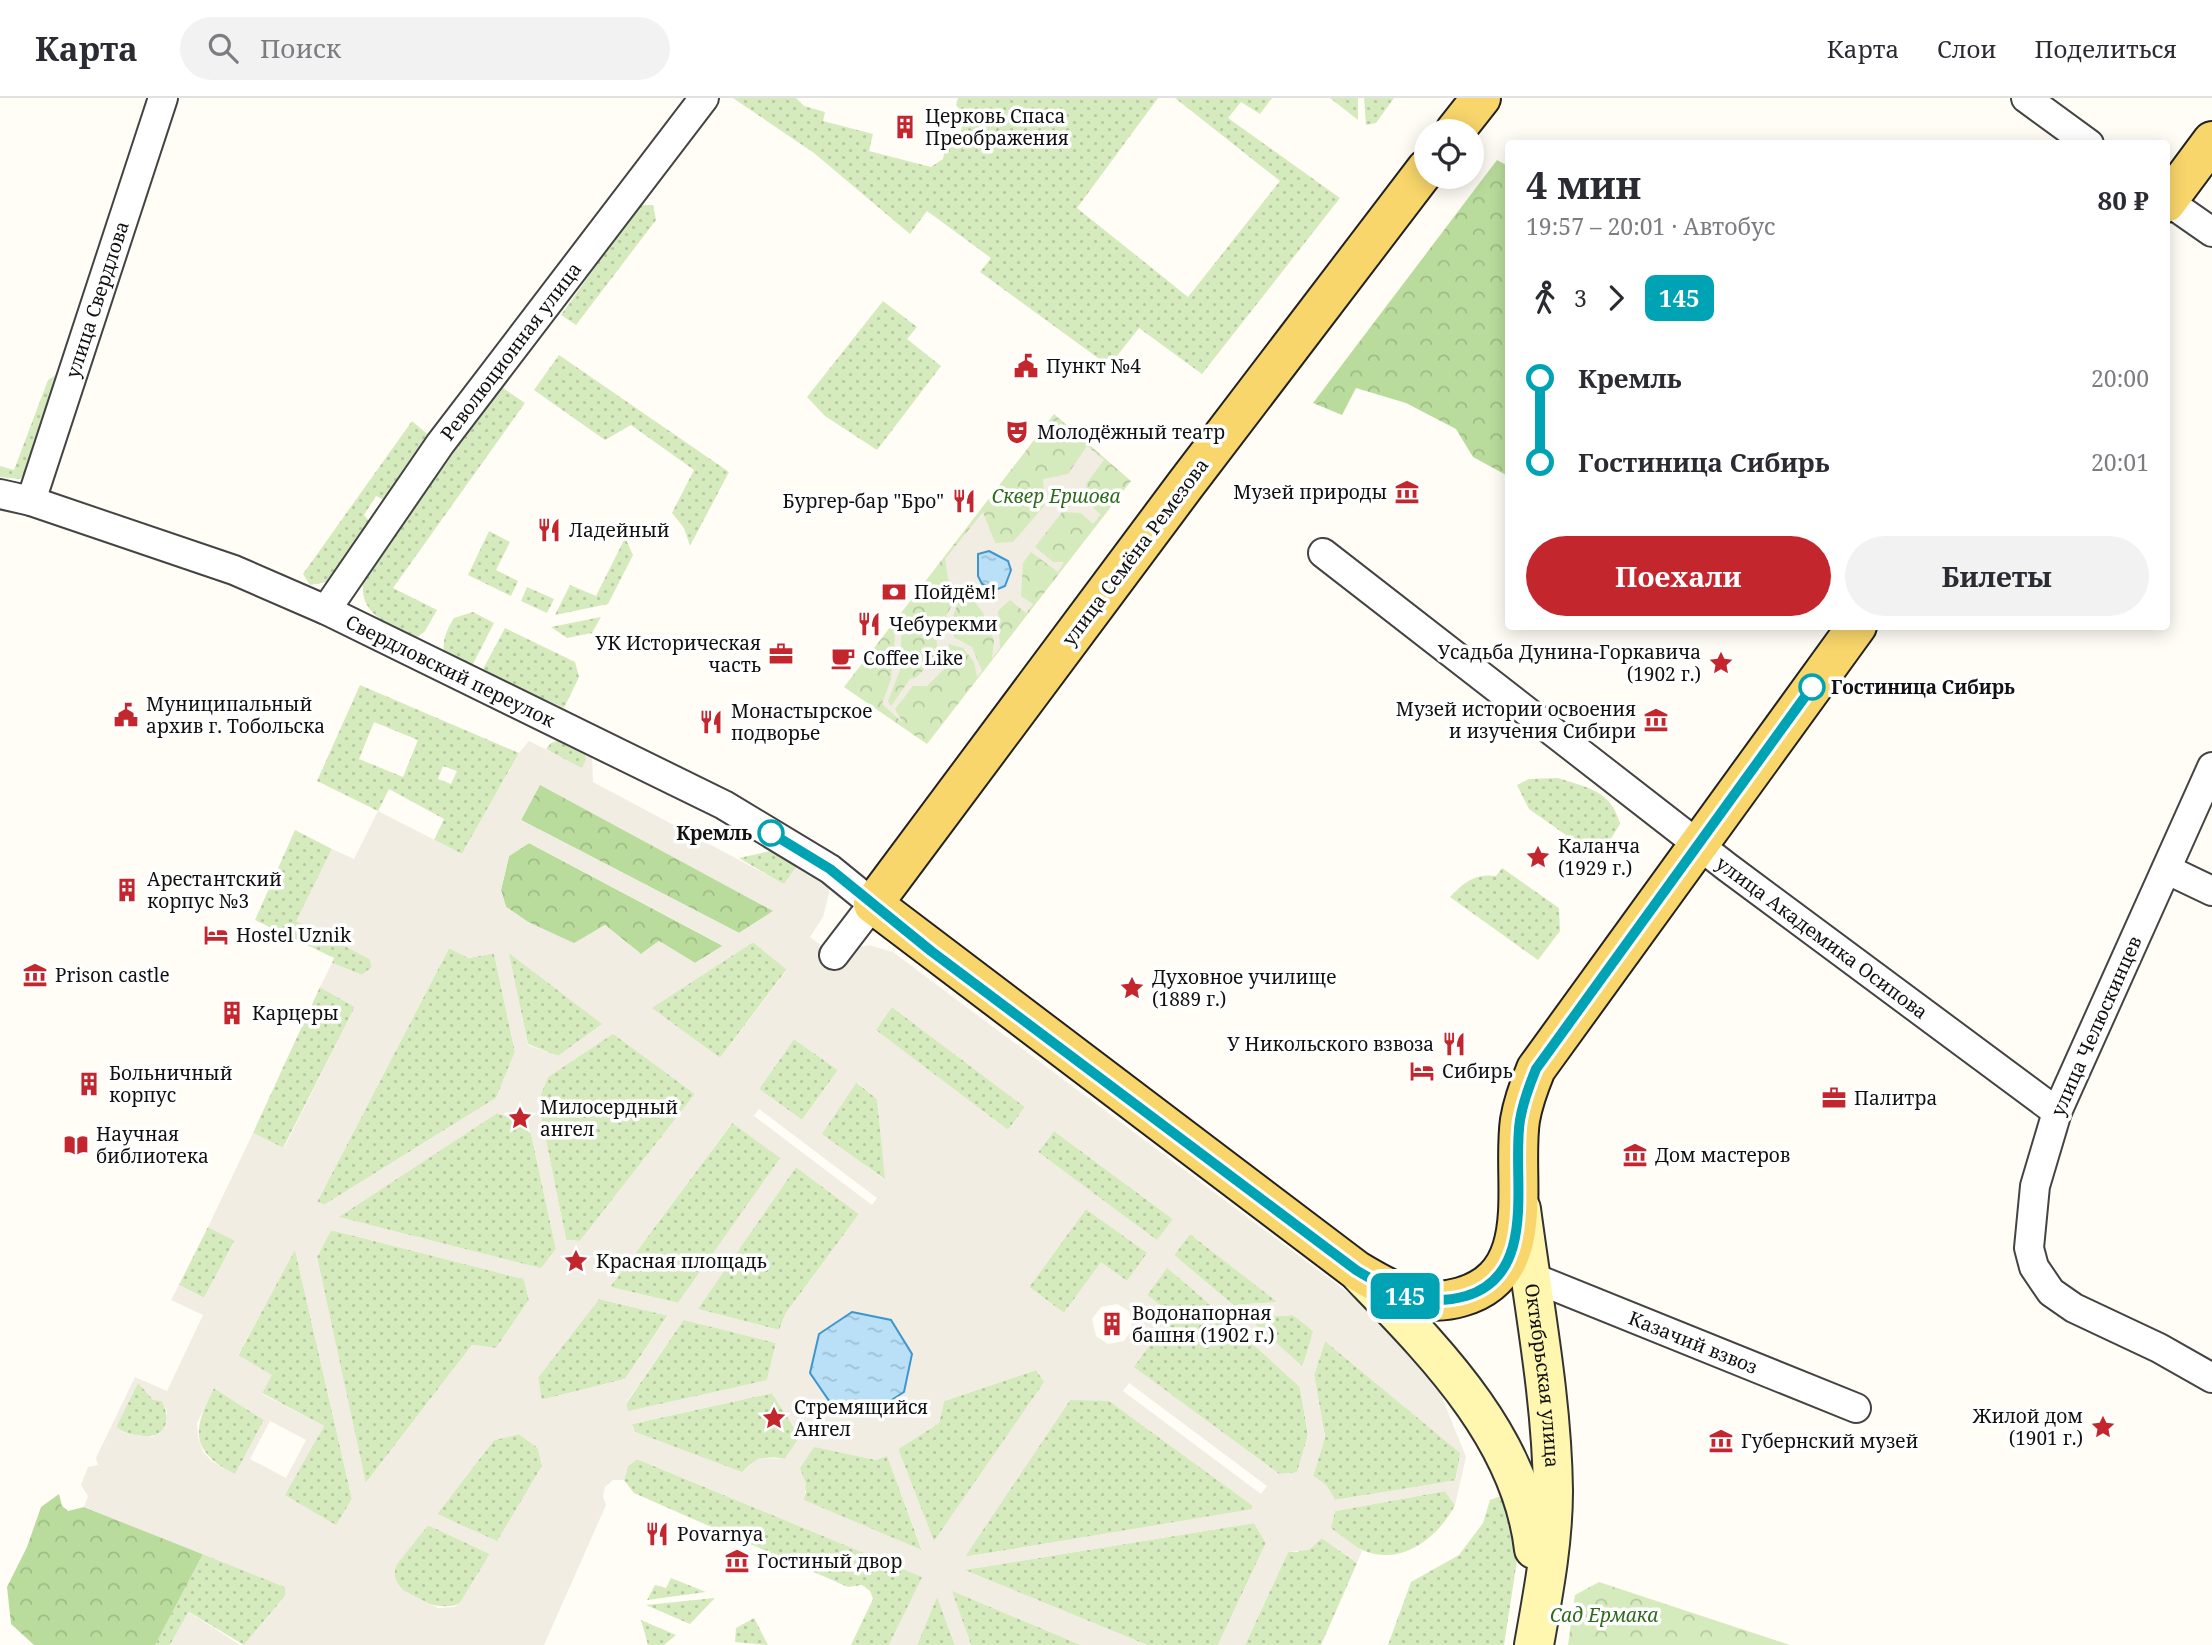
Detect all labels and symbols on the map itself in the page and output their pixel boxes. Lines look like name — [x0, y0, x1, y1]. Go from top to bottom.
place label: Церковь Спаса Преображения — [925, 103, 1069, 151]
building icon: Церковь Спаса Преображения — [891, 113, 919, 141]
street label: улица Свердлова — [59, 218, 135, 381]
street label: Революционная улица — [434, 257, 587, 446]
public building icon: Пункт №4 — [1012, 352, 1040, 380]
place label: Пункт №4 — [1046, 353, 1141, 379]
theatre icon: Молодёжный театр — [1003, 418, 1031, 446]
place label: Молодёжный театр — [1037, 419, 1225, 445]
street label: улица Семёна Ремезова — [1056, 453, 1214, 651]
museum icon: Музей природы — [1393, 478, 1421, 506]
place label: Музей природы — [1233, 479, 1387, 505]
park label: Сквер Ершова — [992, 483, 1121, 509]
restaurant icon: Бургер-бар "Бро" — [950, 487, 978, 515]
place label: Бургер-бар "Бро" — [782, 488, 944, 514]
restaurant icon: Ладейный — [535, 516, 563, 544]
place label: Ладейный — [569, 517, 670, 543]
bank icon: Пойдём! — [880, 578, 908, 606]
place label: Пойдём! — [914, 579, 997, 605]
street label: Свердловский переулок — [341, 609, 560, 734]
restaurant icon: Чебурекми — [855, 610, 883, 638]
place label: Чебурекми — [889, 611, 998, 637]
place label: УК Историческая часть — [595, 630, 761, 678]
place label: Усадьба Дунина-Горкавича (1902 г.) — [1438, 639, 1701, 687]
office icon: УК Историческая часть — [767, 640, 795, 668]
cafe icon: Coffee Like — [829, 644, 857, 672]
place label: Coffee Like — [863, 645, 963, 671]
place icon: Усадьба Дунина-Горкавича (1902 г.) — [1707, 649, 1735, 677]
marker: Гостиница Сибирь — [1799, 674, 1825, 700]
place label: Гостиница Сибирь — [1831, 674, 2015, 700]
place label: Муниципальный архив г. Тобольска — [146, 691, 325, 739]
place label: Музей истории освоения и изучения Сибири — [1396, 696, 1636, 744]
place label: Монастырское подворье — [731, 698, 873, 746]
public building icon: Муниципальный архив г. Тобольска — [112, 701, 140, 729]
museum icon: Музей истории освоения и изучения Сибири — [1642, 706, 1670, 734]
restaurant icon: Монастырское подворье — [697, 708, 725, 736]
place label: Кремль — [676, 820, 752, 846]
marker: Кремль — [758, 820, 784, 846]
place label: Каланча (1929 г.) — [1558, 833, 1640, 881]
place icon: Каланча (1929 г.) — [1524, 843, 1552, 871]
street label: улица Академика Осипова — [1711, 850, 1933, 1025]
place label: Арестантский корпус №3 — [147, 866, 282, 914]
building icon: Арестантский корпус №3 — [113, 876, 141, 904]
hotel icon: Hostel Uznik — [202, 921, 230, 949]
place label: Hostel Uznik — [236, 922, 352, 948]
street label: улица Челюскинцев — [2044, 932, 2148, 1120]
museum icon: Prison castle — [21, 961, 49, 989]
place label: Prison castle — [55, 962, 170, 988]
place label: Духовное училище (1889 г.) — [1152, 964, 1336, 1012]
place icon: Духовное училище (1889 г.) — [1118, 974, 1146, 1002]
building icon: Карцеры — [218, 999, 246, 1027]
place label: Карцеры — [252, 1000, 339, 1026]
restaurant icon: У Никольского взвоза — [1440, 1030, 1468, 1058]
place label: У Никольского взвоза — [1227, 1031, 1434, 1057]
hotel icon: Сибирь — [1408, 1057, 1436, 1085]
place label: Сибирь — [1442, 1058, 1513, 1084]
place label: Больничный корпус — [109, 1060, 233, 1108]
building icon: Больничный корпус — [75, 1070, 103, 1098]
office icon: Палитра — [1820, 1084, 1848, 1112]
place label: Палитра — [1854, 1085, 1937, 1111]
place label: Милосердный ангел — [540, 1094, 678, 1142]
place icon: Милосердный ангел — [506, 1104, 534, 1132]
place label: Научная библиотека — [96, 1121, 209, 1169]
library icon: Научная библиотека — [62, 1131, 90, 1159]
museum icon: Дом мастеров — [1621, 1141, 1649, 1169]
place label: Дом мастеров — [1655, 1142, 1790, 1168]
place icon: Красная площадь — [562, 1247, 590, 1275]
place label: Красная площадь — [596, 1248, 767, 1274]
line badge: 145 — [1365, 1273, 1445, 1319]
street label: Октябрьская улица — [1519, 1282, 1565, 1468]
place label: Водонапорная башня (1902 г.) — [1132, 1300, 1275, 1348]
street label: Казачий взвоз — [1625, 1305, 1761, 1380]
building icon: Водонапорная башня (1902 г.) — [1098, 1310, 1126, 1338]
place label: Стремящийся Ангел — [794, 1394, 928, 1442]
place label: Жилой дом (1901 г.) — [1972, 1403, 2083, 1451]
place icon: Стремящийся Ангел — [760, 1404, 788, 1432]
place icon: Жилой дом (1901 г.) — [2089, 1413, 2117, 1441]
museum icon: Губернский музей — [1707, 1427, 1735, 1455]
place label: Губернский музей — [1741, 1428, 1918, 1454]
restaurant icon: Povarnya — [643, 1520, 671, 1548]
place label: Povarnya — [677, 1521, 763, 1547]
museum icon: Гостиный двор — [723, 1547, 751, 1575]
place label: Гостиный двор — [757, 1548, 902, 1574]
park label: Сад Ермака — [1550, 1602, 1658, 1628]

